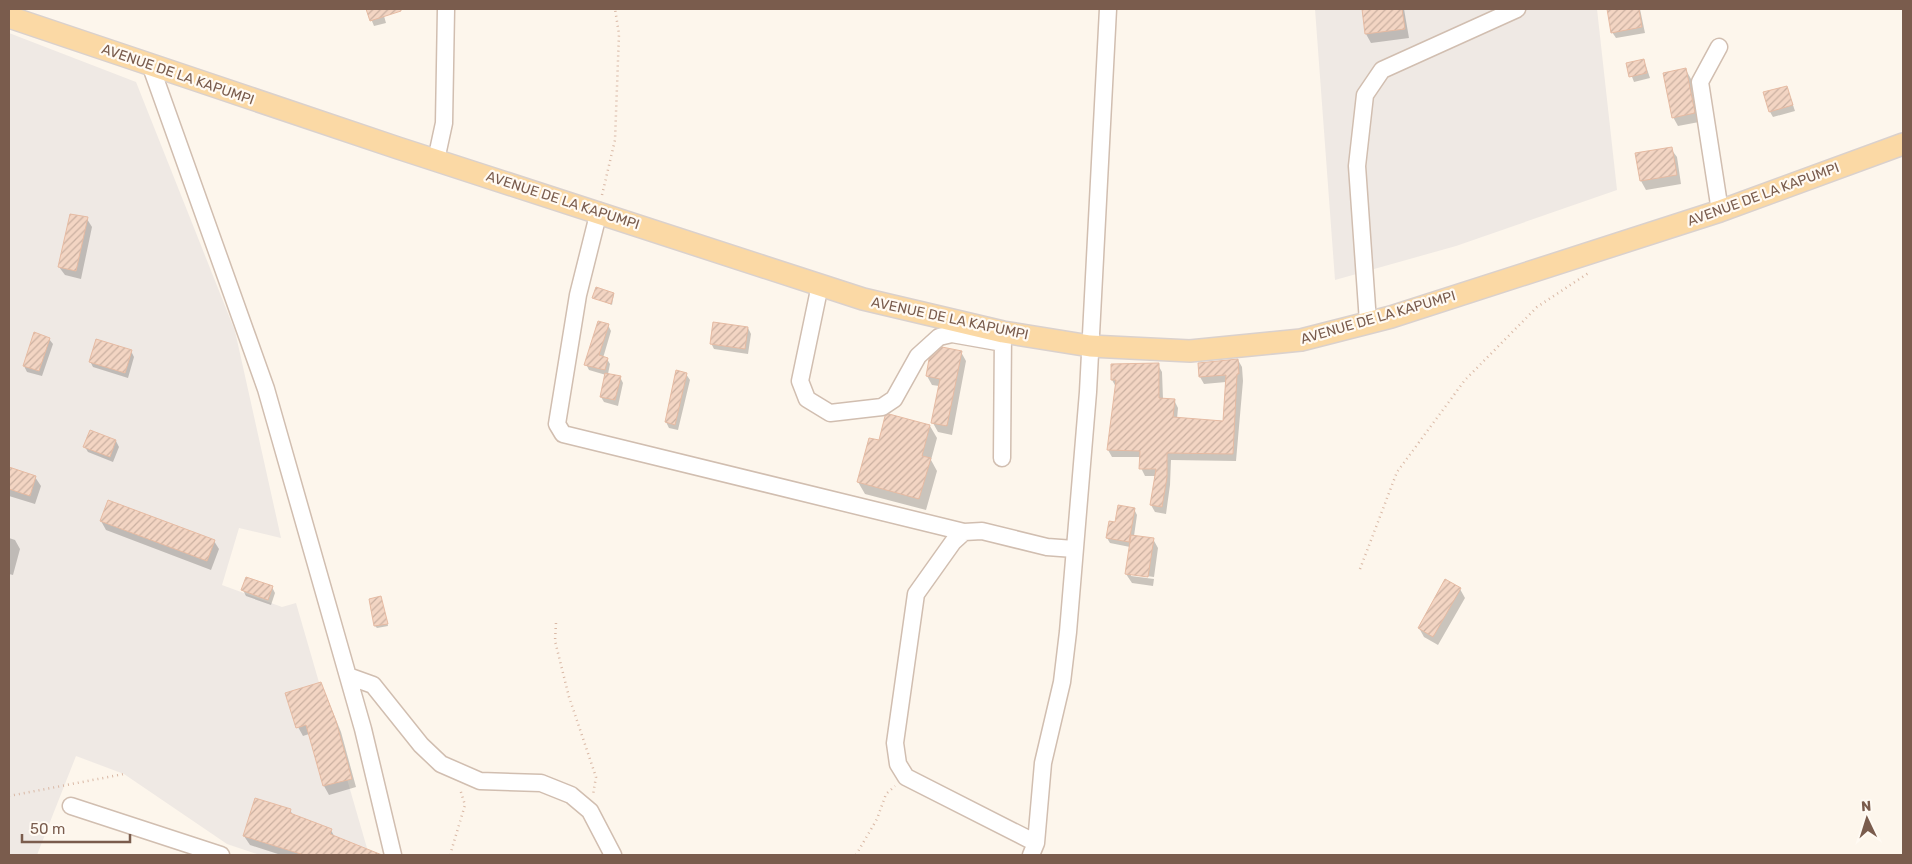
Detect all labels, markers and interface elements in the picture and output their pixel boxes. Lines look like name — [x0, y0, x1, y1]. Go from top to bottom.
street label: AVENUE DE LA KAPUMPI — [99, 40, 256, 109]
street label: AVENUE DE LA KAPUMPI — [1685, 159, 1841, 230]
street label: AVENUE DE LA KAPUMPI — [484, 168, 642, 233]
street label: AVENUE DE LA KAPUMPI — [1299, 287, 1457, 348]
street label: AVENUE DE LA KAPUMPI — [870, 294, 1030, 343]
north arrow — [1842, 794, 1892, 844]
text: N — [1861, 798, 1872, 815]
scale bar — [22, 812, 130, 844]
text: 50 m — [30, 820, 65, 838]

